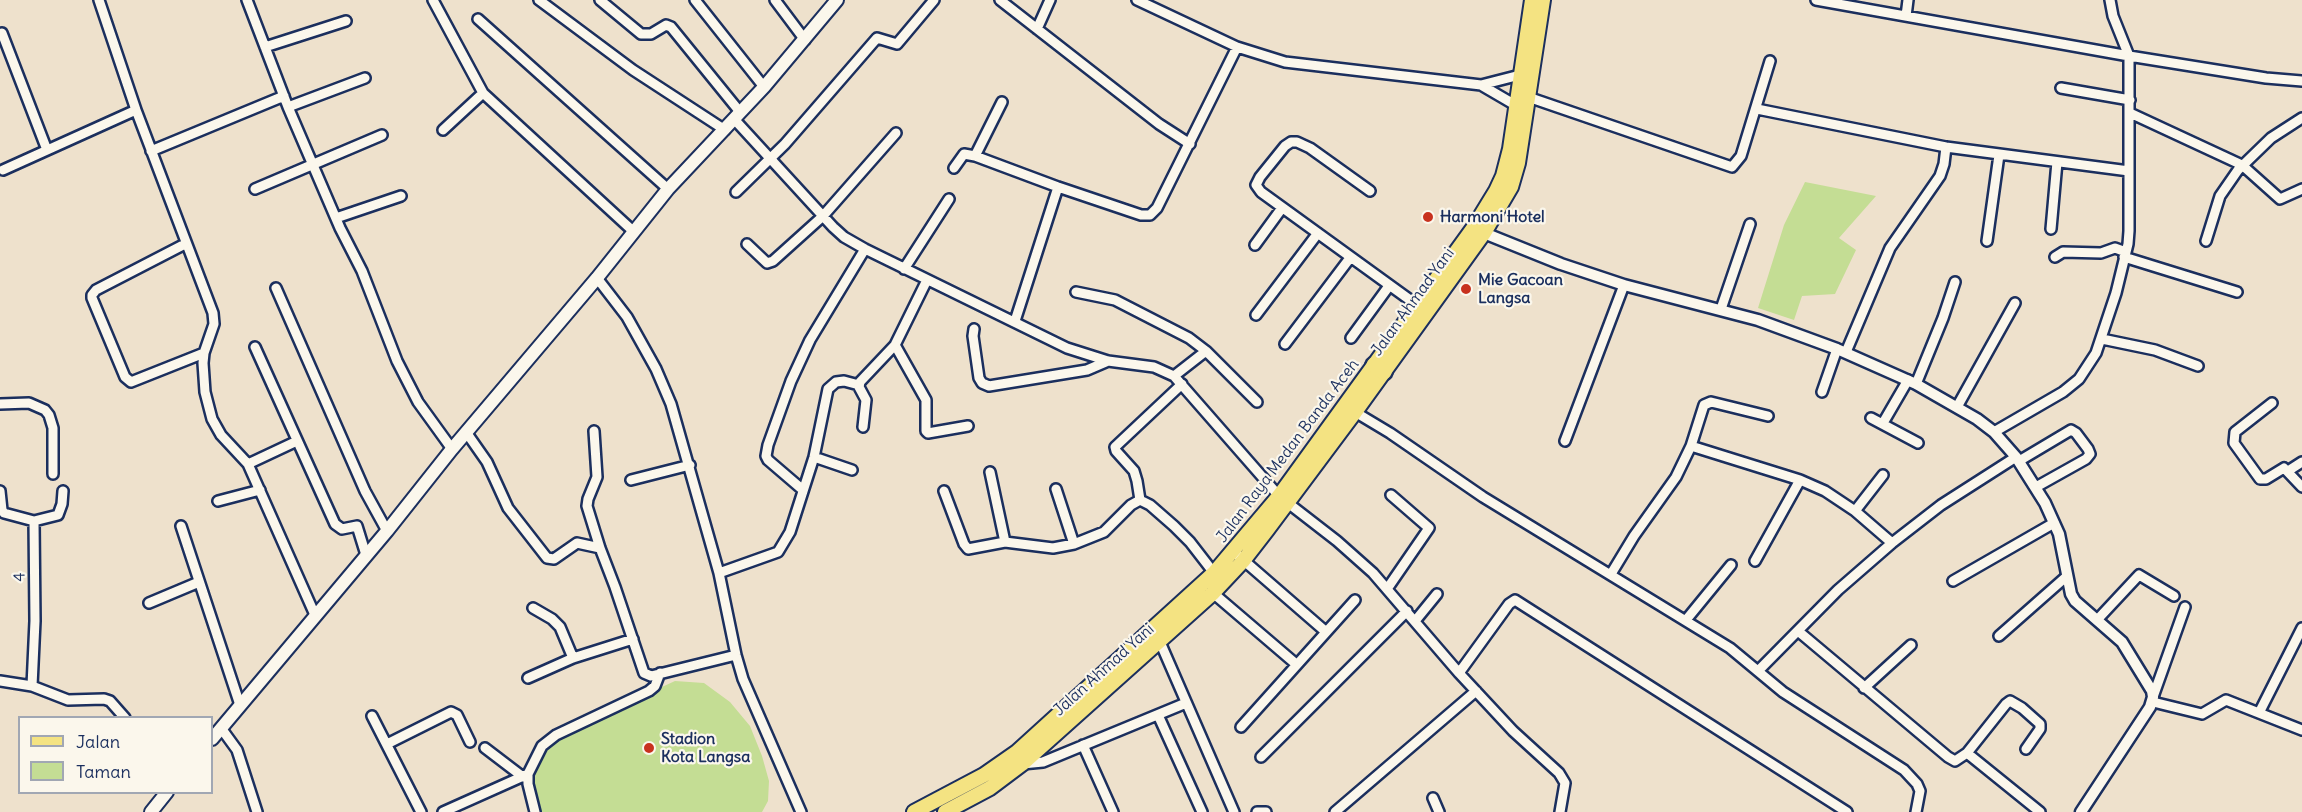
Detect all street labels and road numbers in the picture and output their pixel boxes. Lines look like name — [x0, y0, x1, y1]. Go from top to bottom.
street label: Jalan Ahmad Yani — [1367, 244, 1459, 360]
street label: Jalan Raya Medan Banda Aceh — [1213, 356, 1363, 546]
street label: 4 — [10, 572, 30, 582]
street label: Jalan Ahmad Yani — [1050, 620, 1158, 720]

